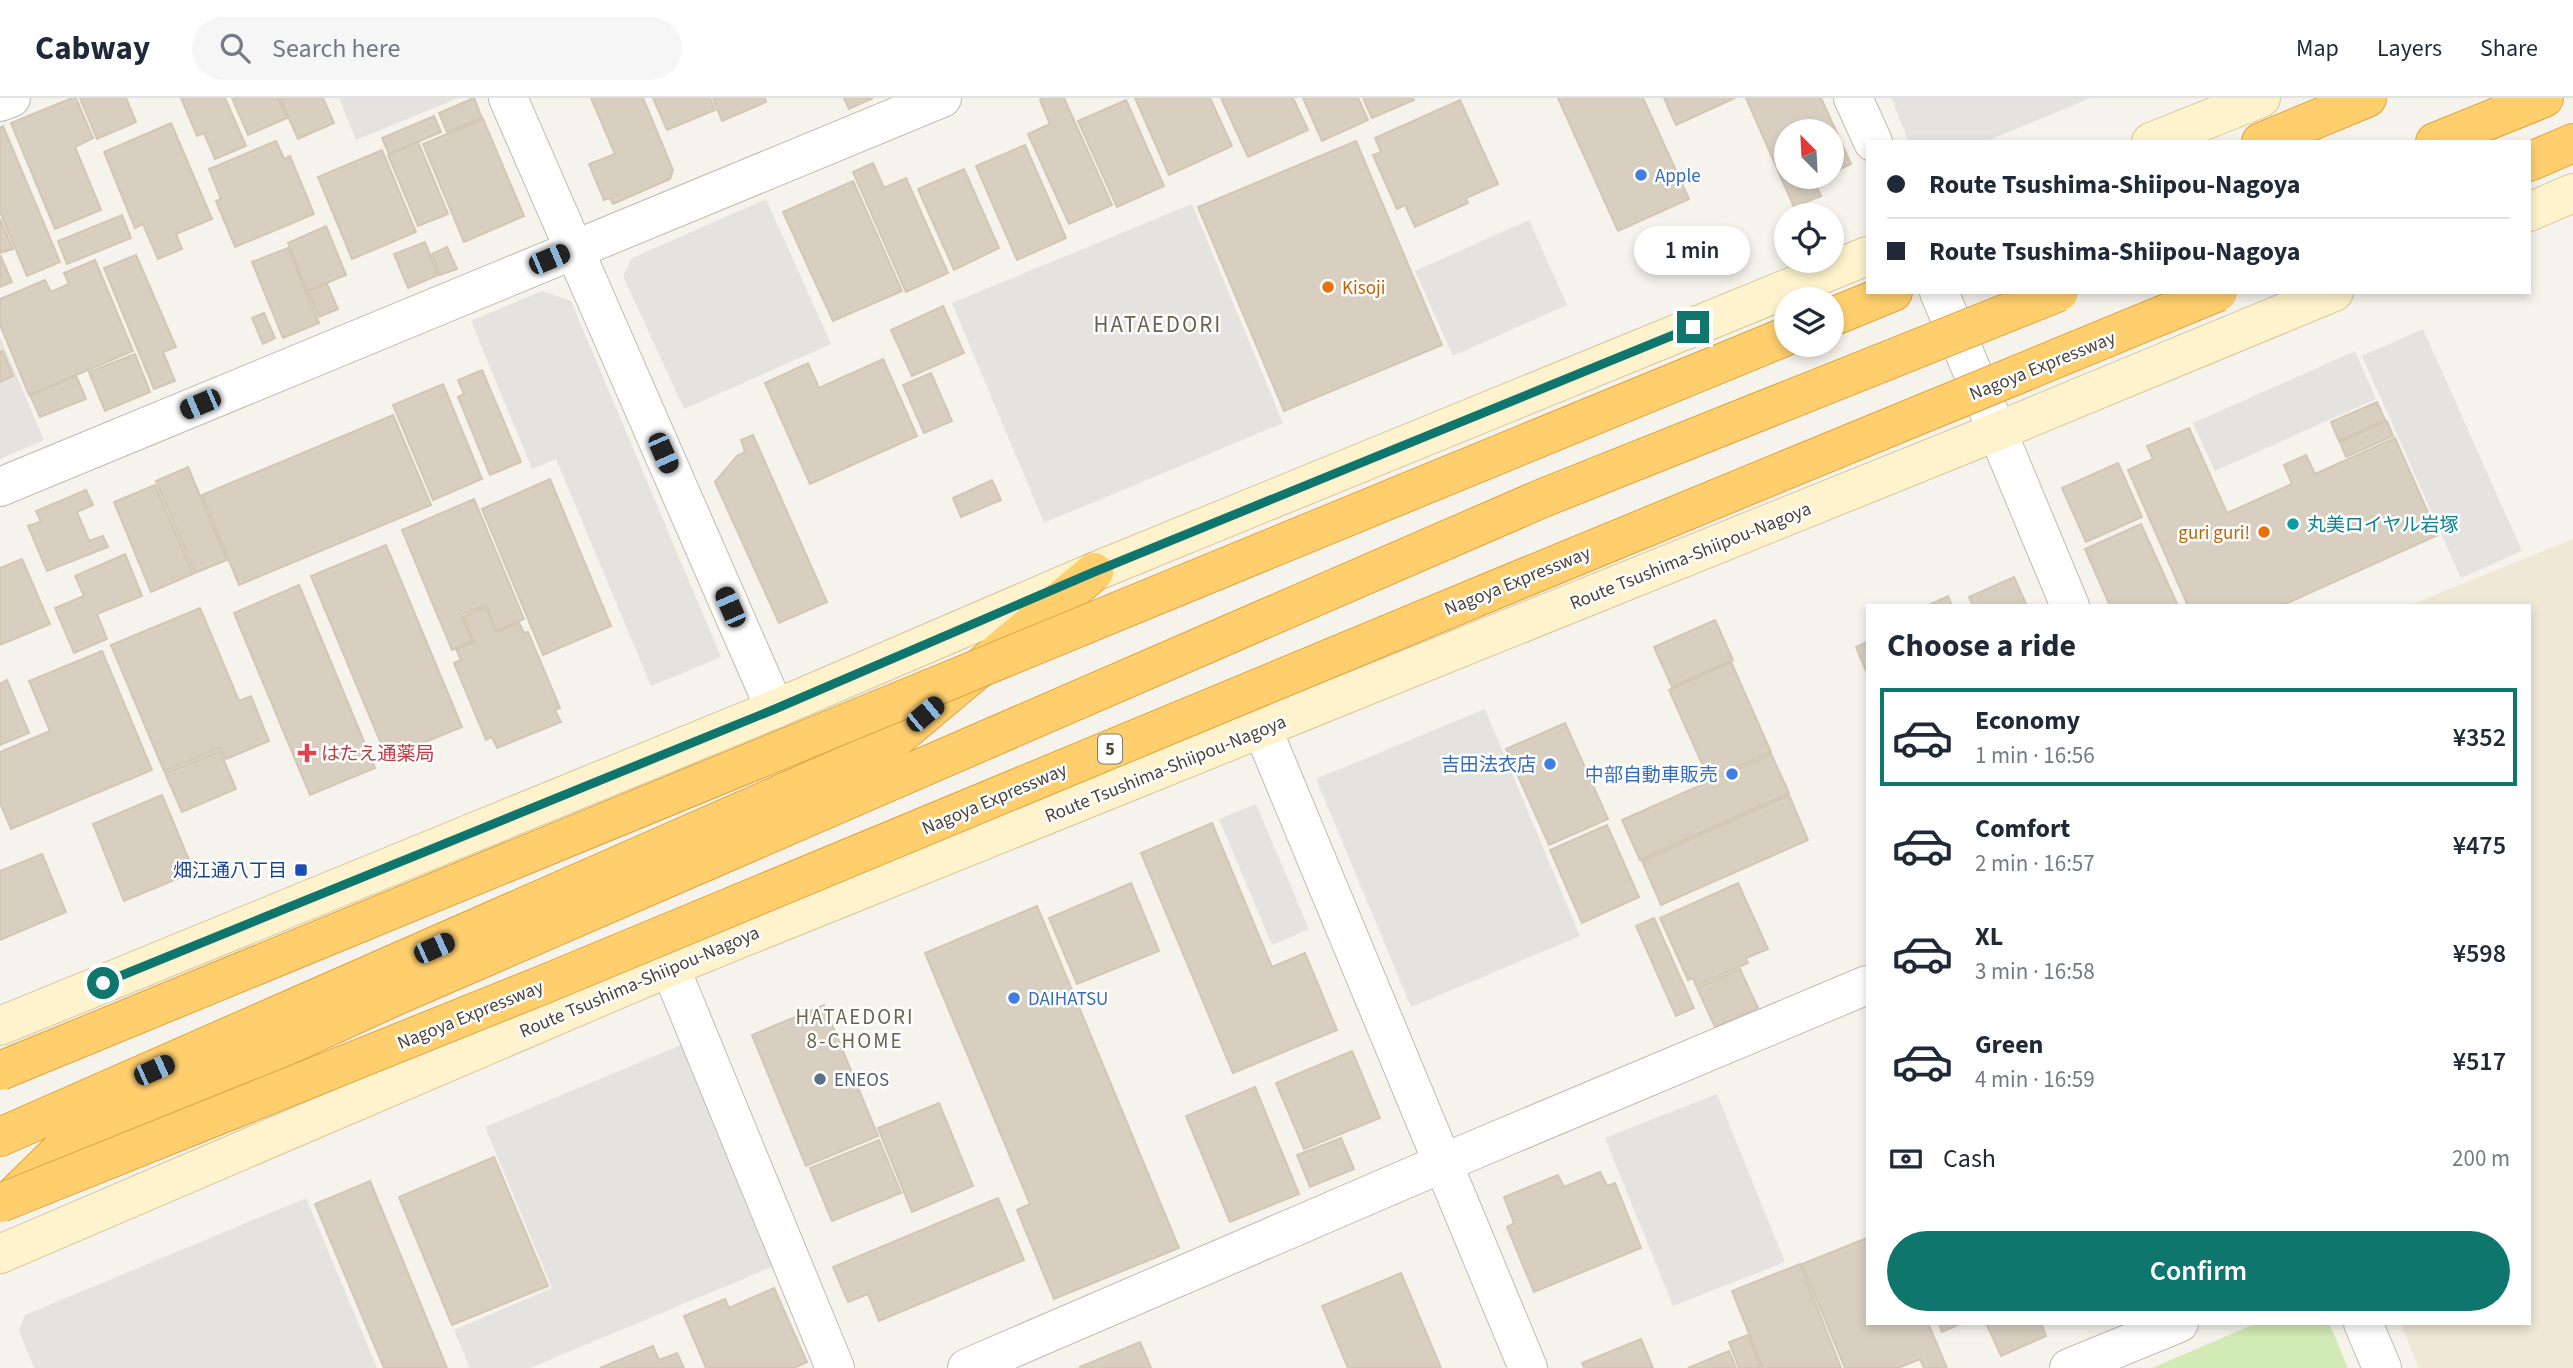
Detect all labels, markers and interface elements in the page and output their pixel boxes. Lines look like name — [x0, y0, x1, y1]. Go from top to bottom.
search box — [192, 17, 682, 80]
text: Cabway — [35, 25, 150, 72]
icon: search — [216, 29, 254, 67]
text: Search here — [272, 30, 400, 67]
text: Map — [2296, 31, 2339, 66]
text: Layers — [2377, 31, 2442, 66]
text: Share — [2480, 31, 2538, 66]
north arrow — [1774, 119, 1844, 189]
map controls — [1774, 119, 1844, 357]
place label: Apple — [1655, 163, 1701, 190]
text: Route Tsushima-Shiipou-Nagoya — [1929, 166, 2300, 203]
marker: Apple — [1633, 167, 1649, 183]
button: locate — [1774, 203, 1844, 273]
callout: 1 min — [1635, 226, 1751, 274]
text: Route Tsushima-Shiipou-Nagoya — [1929, 233, 2300, 270]
text: 1 min — [1665, 234, 1719, 267]
car — [526, 241, 573, 277]
place label: Kisoji — [1342, 275, 1385, 302]
marker: Kisoji — [1320, 279, 1336, 295]
button: layers — [1774, 287, 1844, 357]
district label: HATAEDORI — [1094, 308, 1222, 341]
route end — [1677, 311, 1709, 343]
street label: Nagoya Expressway — [1965, 325, 2120, 408]
car — [177, 386, 224, 422]
car — [645, 430, 682, 476]
street label: Route Tsushima-Shiipou-Nagoya — [1566, 495, 1815, 617]
place label: 丸美ロイヤル岩塚 — [2307, 512, 2458, 539]
marker: 丸美ロイヤル岩塚 — [2285, 516, 2301, 532]
place label: guri guri! — [2178, 520, 2250, 547]
marker: guri guri! — [2256, 524, 2272, 540]
street label: Nagoya Expressway — [1440, 540, 1595, 623]
car — [712, 584, 749, 630]
text: Choose a ride — [1887, 623, 2076, 669]
car — [903, 692, 948, 736]
text: Economy — [1975, 702, 2080, 739]
icon: car — [1891, 706, 1954, 769]
street label: Route Tsushima-Shiipou-Nagoya — [1041, 708, 1290, 830]
text: ¥352 — [2453, 719, 2506, 756]
road number: 5 — [1098, 734, 1122, 764]
text: 1 min · 16:56 — [1975, 739, 2095, 772]
place label: はたえ通薬局 — [321, 741, 435, 768]
marker: はたえ通薬局 — [299, 745, 315, 761]
place label: 吉田法衣店 — [1441, 752, 1536, 779]
marker: 吉田法衣店 — [1542, 756, 1558, 772]
street label: Nagoya Expressway — [918, 757, 1071, 842]
place label: 中部自動車販売 — [1585, 762, 1718, 789]
marker: 中部自動車販売 — [1724, 766, 1740, 782]
text: Comfort — [1975, 810, 2070, 847]
icon: car — [1891, 814, 1954, 877]
text: ¥475 — [2453, 827, 2506, 864]
text: 2 min · 16:57 — [1975, 847, 2095, 880]
place label: 畑江通八丁目 — [173, 858, 287, 885]
marker: 畑江通八丁目 — [293, 862, 309, 878]
text: XL — [1975, 918, 2003, 955]
street label: Route Tsushima-Shiipou-Nagoya — [515, 919, 764, 1045]
icon: car — [1891, 922, 1954, 985]
car — [411, 930, 458, 966]
text: ¥598 — [2453, 935, 2506, 972]
text: 3 min · 16:58 — [1975, 955, 2095, 988]
route start — [87, 967, 119, 999]
street label: Nagoya Expressway — [393, 974, 548, 1057]
place label: DAIHATSU — [1028, 986, 1108, 1013]
marker: DAIHATSU — [1006, 990, 1022, 1006]
district label: HATAEDORI 8-CHOME — [795, 1002, 915, 1056]
text: Green — [1975, 1026, 2043, 1063]
icon: car — [1891, 1030, 1954, 1093]
text: ¥517 — [2453, 1043, 2506, 1080]
car — [131, 1052, 178, 1088]
text: 4 min · 16:59 — [1975, 1063, 2095, 1096]
place label: ENEOS — [834, 1067, 889, 1094]
marker: ENEOS — [812, 1071, 828, 1087]
icon: cash — [1887, 1140, 1925, 1178]
text: Cash — [1943, 1140, 1996, 1177]
text: 200 m — [2452, 1142, 2510, 1175]
button: Confirm — [1887, 1231, 2510, 1311]

